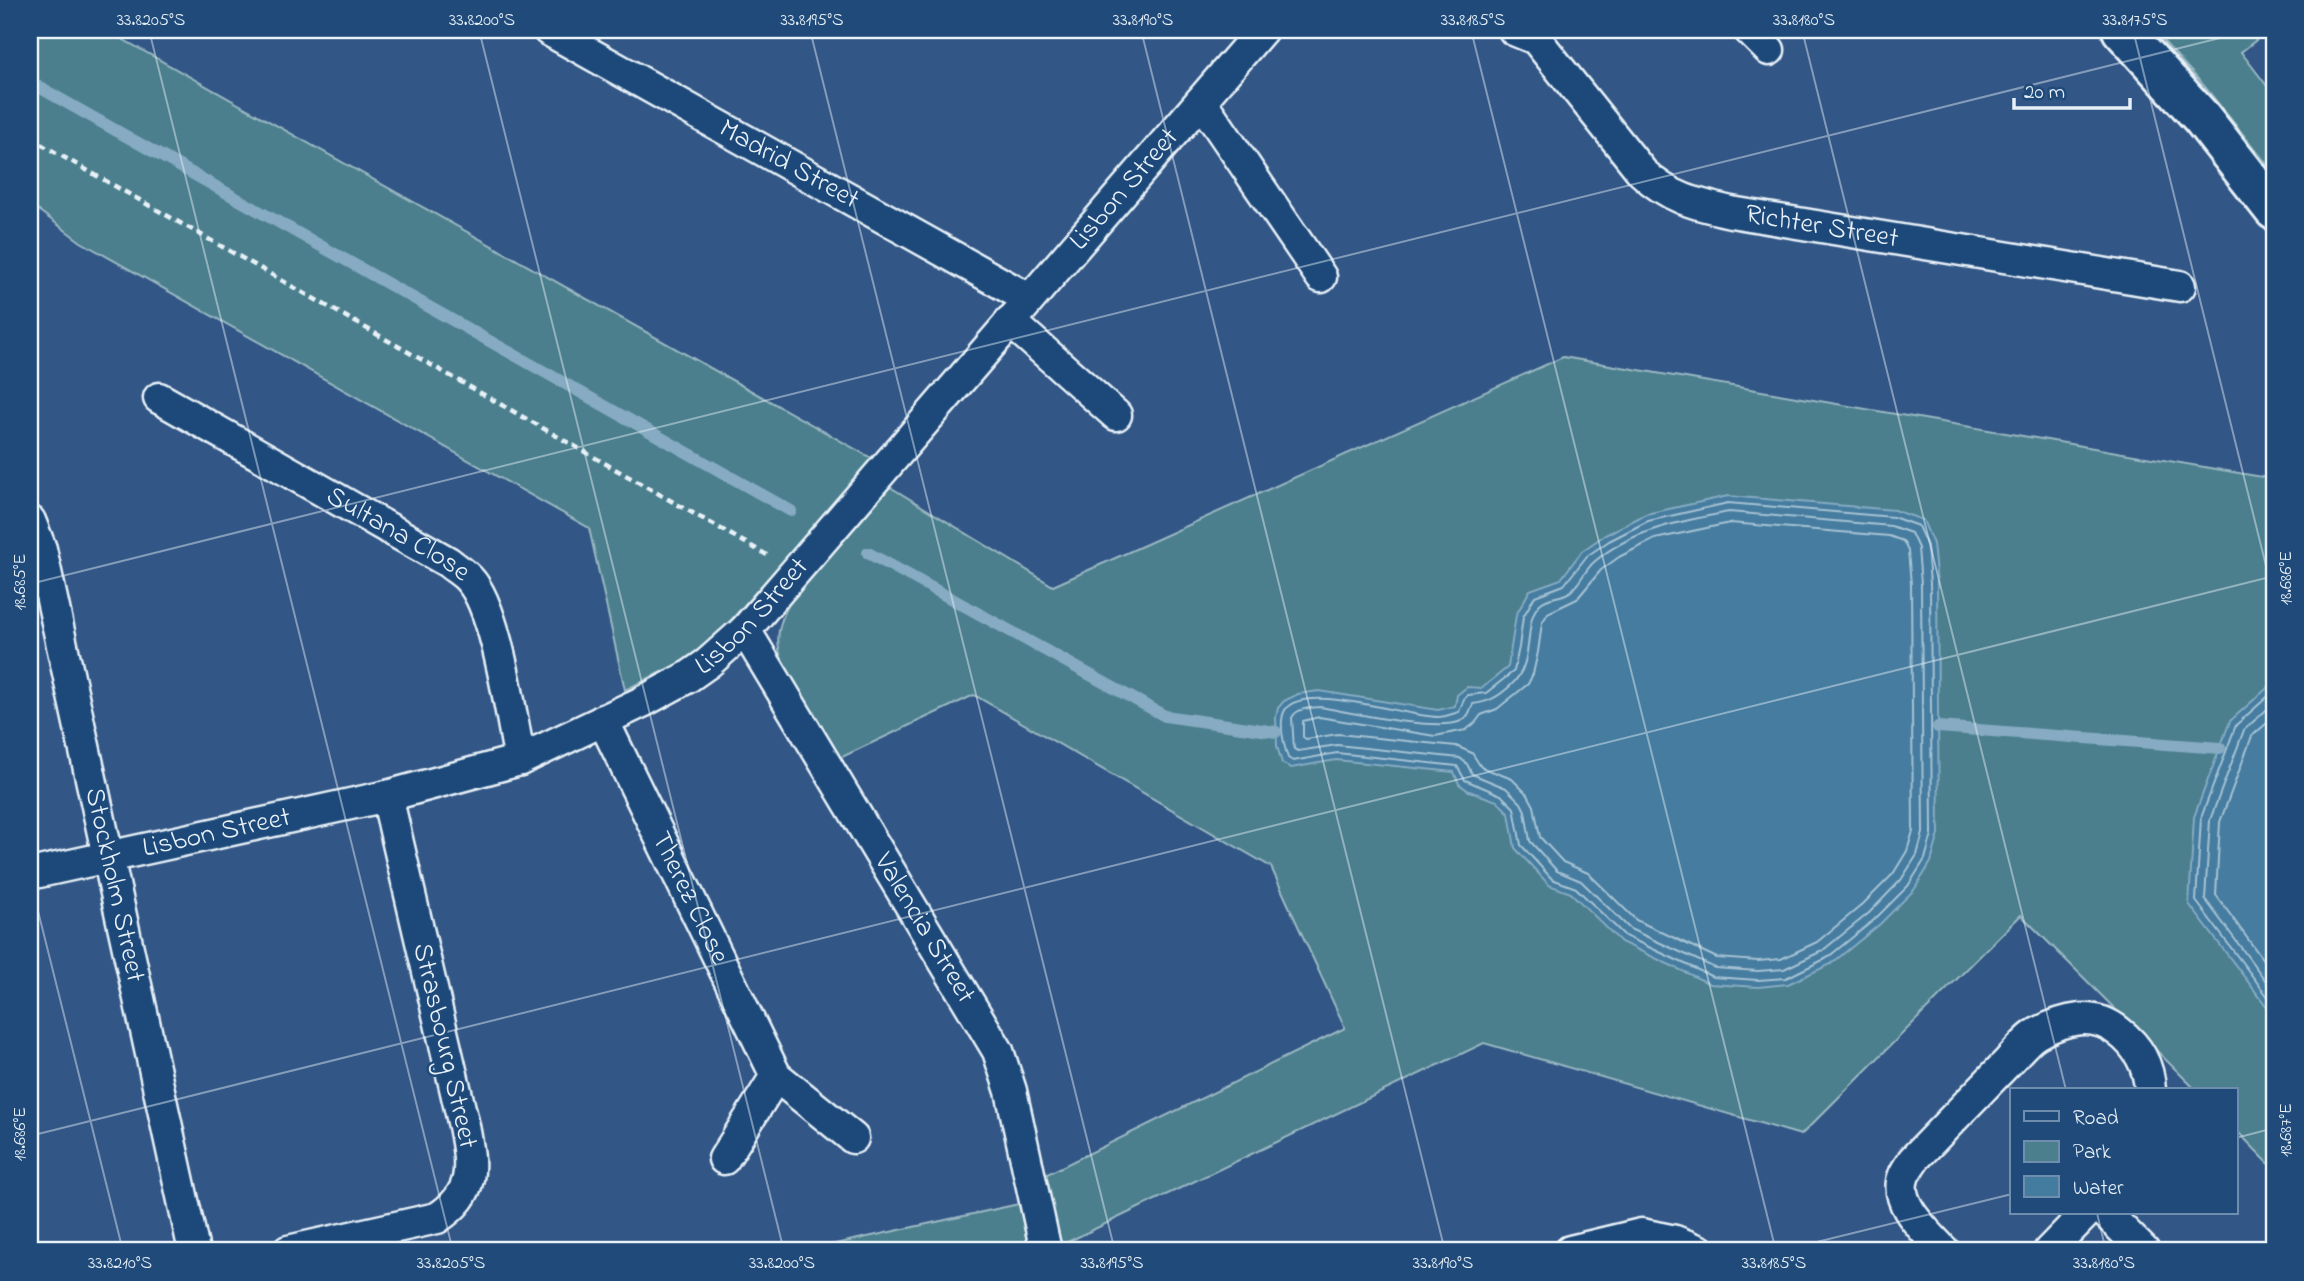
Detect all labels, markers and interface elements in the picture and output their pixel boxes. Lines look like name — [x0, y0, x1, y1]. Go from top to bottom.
text: 33.8205°S — [117, 8, 185, 34]
text: 33.8200°S — [449, 8, 515, 34]
text: 33.8195°S — [780, 8, 844, 34]
text: 33.8190°S — [1113, 8, 1173, 34]
text: 33.8185°S — [1441, 8, 1505, 34]
text: 33.8180°S — [1773, 8, 1835, 34]
text: 33.8175°S — [2102, 8, 2168, 34]
scale bar — [2014, 66, 2129, 110]
text: 20 m — [2024, 78, 2065, 108]
street label: Madrid Street — [711, 109, 867, 220]
street label: Lisbon Street — [1060, 119, 1189, 260]
street label: Richter Street — [1742, 194, 1901, 260]
street label: Sultana Close — [318, 476, 479, 592]
street label: Lisbon Street — [687, 549, 819, 686]
text: 18.686°E — [2274, 551, 2300, 605]
text: 18.685°E — [8, 553, 34, 610]
street label: Stockholm Street — [73, 784, 155, 986]
street label: Lisbon Street — [139, 797, 294, 869]
street label: Therez Close — [640, 825, 740, 972]
street label: Valencia Street — [862, 844, 986, 1012]
street label: Strasbourg Street — [400, 939, 488, 1153]
legend — [2010, 1088, 2238, 1214]
text: 18.687°E — [2274, 1103, 2300, 1157]
text: Road — [2073, 1104, 2119, 1134]
text: 18.686°E — [8, 1107, 34, 1161]
text: Park — [2073, 1138, 2112, 1168]
text: Water — [2073, 1174, 2124, 1204]
text: 33.8210°S — [88, 1251, 152, 1277]
text: 33.8205°S — [417, 1251, 485, 1277]
text: 33.8200°S — [749, 1251, 815, 1277]
text: 33.8195°S — [1080, 1251, 1144, 1277]
text: 33.8190°S — [1413, 1251, 1473, 1277]
text: 33.8185°S — [1742, 1251, 1806, 1277]
text: 33.8180°S — [2073, 1251, 2135, 1277]

